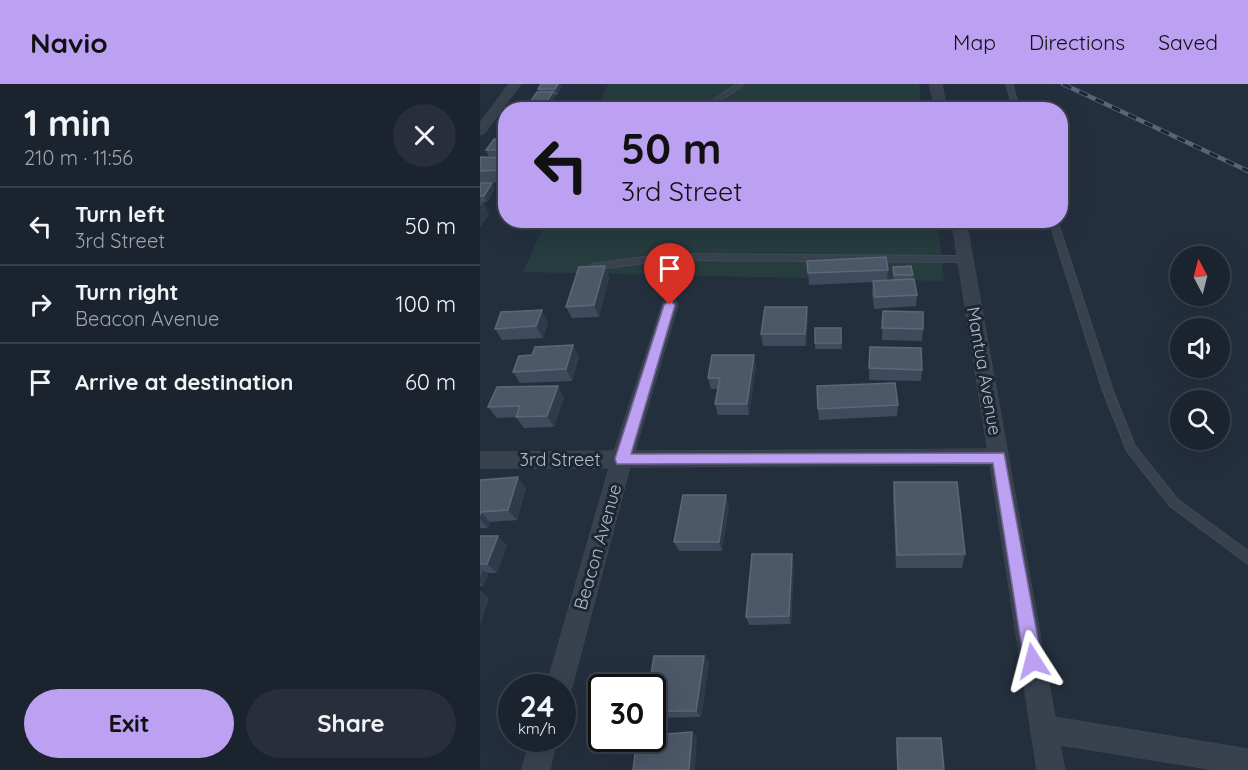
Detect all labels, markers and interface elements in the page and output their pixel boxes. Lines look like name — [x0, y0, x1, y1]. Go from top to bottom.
text: Navio — [30, 25, 108, 60]
text: Map — [953, 29, 996, 55]
text: Directions — [1029, 29, 1125, 55]
text: Saved — [1158, 29, 1218, 55]
text: 1 min — [24, 100, 111, 145]
button: close — [393, 104, 456, 167]
text: 50 m — [621, 122, 721, 175]
icon: left — [522, 126, 600, 204]
text: 210 m · 11:56 — [24, 145, 133, 170]
text: 3rd Street — [621, 174, 742, 208]
text: Turn left — [75, 200, 165, 228]
icon: left — [24, 210, 57, 243]
text: 50 m — [405, 212, 456, 240]
text: 3rd Street — [75, 228, 165, 253]
pin — [644, 243, 695, 305]
north arrow — [1170, 246, 1230, 306]
map controls — [1170, 246, 1230, 450]
icon: arrive — [653, 252, 686, 285]
text: Turn right — [75, 278, 179, 306]
icon: right — [24, 288, 57, 321]
text: 100 m — [396, 290, 456, 318]
street label: Mantua Avenue — [962, 305, 1007, 437]
text: Beacon Avenue — [75, 306, 219, 331]
button: sound — [1170, 318, 1230, 378]
icon: arrive — [24, 366, 57, 399]
text: Arrive at destination — [75, 368, 293, 396]
text: 60 m — [405, 368, 456, 396]
button: search — [1170, 390, 1230, 450]
street label: 3rd Street — [520, 448, 600, 471]
street label: Beacon Avenue — [569, 481, 626, 612]
position arrow — [1001, 629, 1065, 693]
speed limit sign: 30 — [588, 674, 666, 752]
text: 24 — [520, 687, 554, 725]
button: Exit — [24, 689, 234, 758]
button: Share — [246, 689, 456, 758]
text: km/h — [518, 719, 556, 738]

